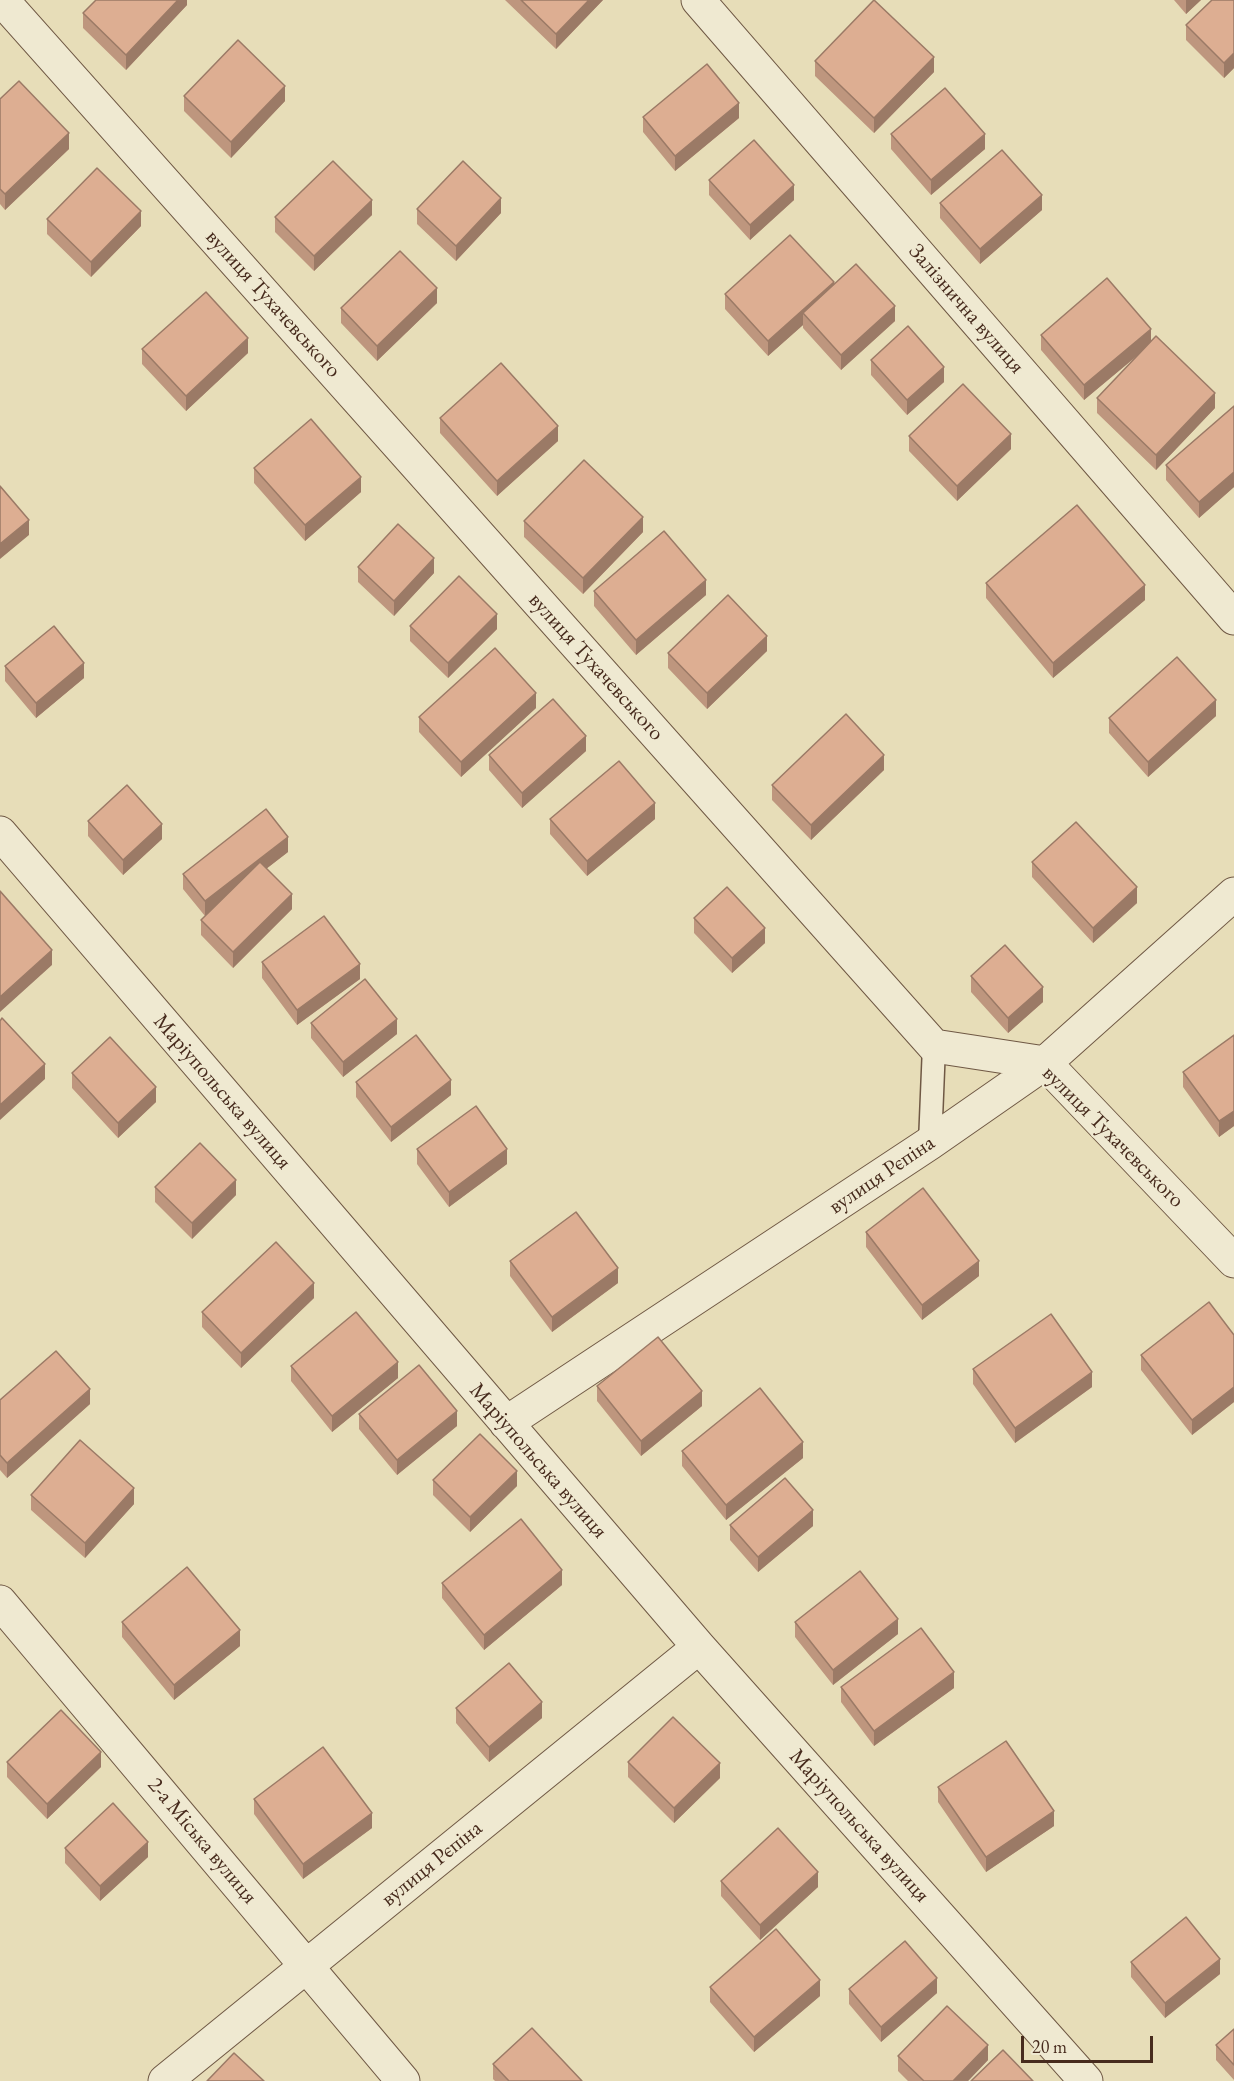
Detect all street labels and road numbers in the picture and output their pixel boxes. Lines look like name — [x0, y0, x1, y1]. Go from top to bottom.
street label: вулиця Тухачевського — [200, 225, 346, 383]
street label: Залізнична вулиця — [902, 239, 1030, 379]
street label: вулиця Тухачевського — [523, 588, 669, 746]
street label: Маріупольська вулиця — [147, 1009, 297, 1175]
street label: вулиця Тухачевського — [1036, 1060, 1190, 1214]
street label: вулиця Рєпіна — [824, 1130, 940, 1220]
street label: Маріупольська вулиця — [463, 1378, 613, 1544]
street label: Маріупольська вулиця — [783, 1744, 935, 1908]
street label: 2-а Міська вулиця — [141, 1772, 263, 1910]
street label: вулиця Рєпіна — [376, 1815, 488, 1913]

